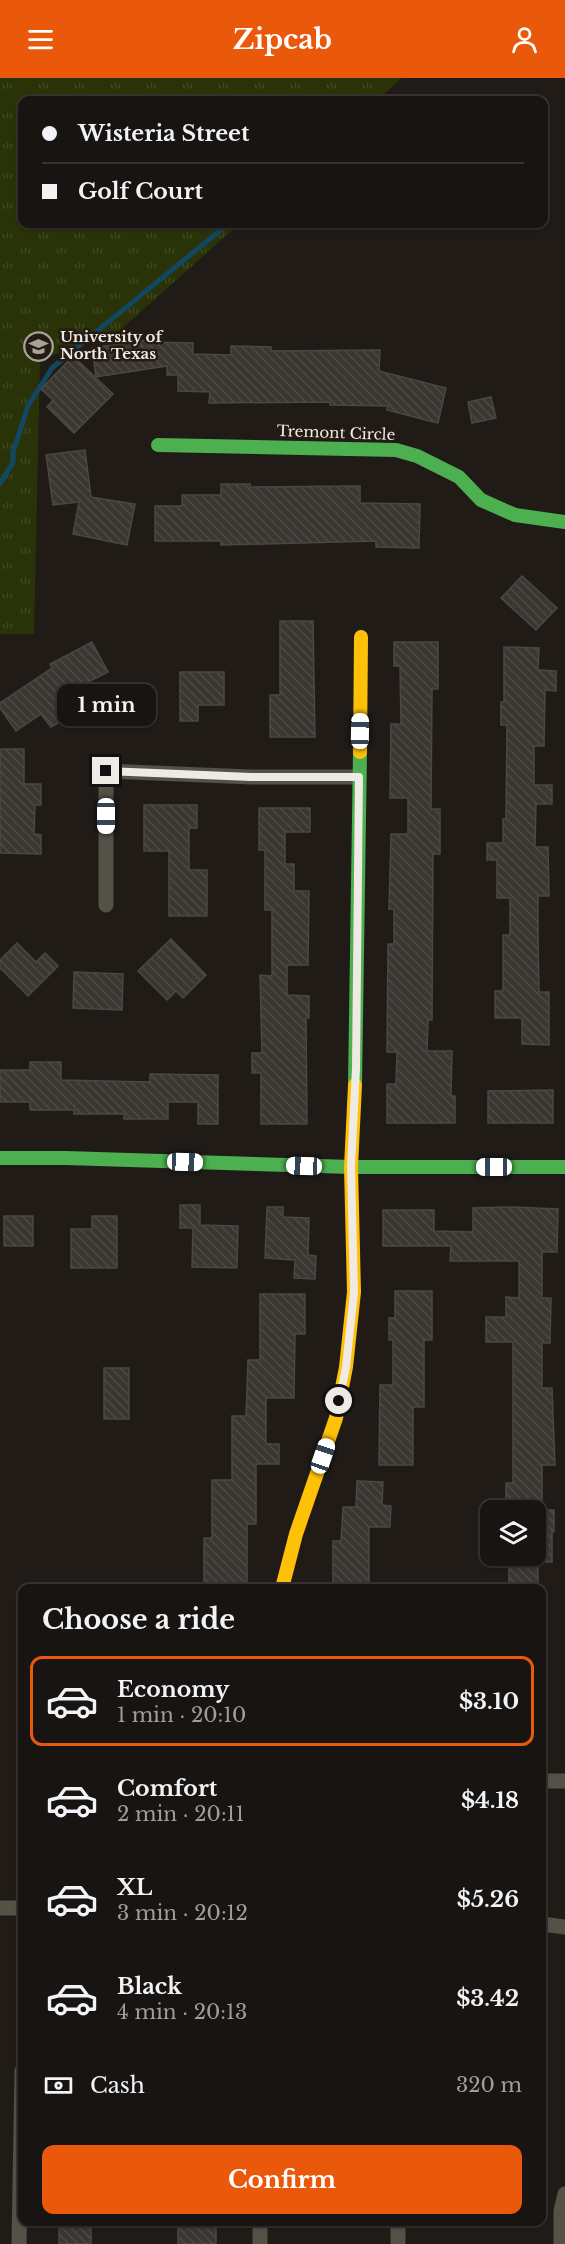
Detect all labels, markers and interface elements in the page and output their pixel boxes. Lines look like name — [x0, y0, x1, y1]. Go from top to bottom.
icon: menu — [24, 23, 57, 56]
text: Zipcab — [233, 23, 332, 56]
icon: person — [508, 23, 541, 56]
text: Wisteria Street — [78, 120, 249, 147]
text: Golf Court — [78, 178, 203, 205]
place label: University of North Texas — [60, 327, 165, 363]
school or university icon: University of North Texas — [23, 330, 55, 362]
street label: Tremont Circle — [277, 421, 396, 444]
callout: 1 min — [57, 684, 156, 726]
text: 1 min — [78, 693, 135, 717]
car — [351, 713, 369, 749]
route end — [92, 757, 119, 784]
car — [97, 798, 115, 834]
car — [167, 1152, 203, 1172]
car — [286, 1156, 322, 1176]
car — [476, 1158, 512, 1176]
route start — [325, 1387, 352, 1414]
car — [309, 1436, 337, 1476]
map controls — [480, 1500, 546, 1566]
button: layers — [480, 1500, 546, 1566]
text: Choose a ride — [42, 1603, 235, 1636]
icon: car — [45, 1674, 99, 1728]
text: Economy — [117, 1676, 229, 1703]
text: $3.10 — [459, 1688, 519, 1715]
text: 1 min · 20:10 — [117, 1703, 246, 1727]
icon: car — [45, 1773, 99, 1827]
text: Comfort — [117, 1775, 217, 1802]
text: $4.18 — [461, 1787, 519, 1814]
text: 2 min · 20:11 — [117, 1802, 244, 1826]
icon: car — [45, 1872, 99, 1926]
text: XL — [117, 1874, 152, 1901]
text: $5.26 — [457, 1886, 519, 1913]
text: 3 min · 20:12 — [117, 1901, 248, 1925]
icon: car — [45, 1971, 99, 2025]
text: Black — [117, 1973, 182, 2000]
text: $3.42 — [456, 1985, 519, 2012]
text: 4 min · 20:13 — [117, 2000, 247, 2024]
icon: cash — [42, 2069, 75, 2102]
text: Cash — [90, 2072, 145, 2099]
text: 320 m — [456, 2073, 522, 2097]
button: Confirm — [42, 2145, 522, 2214]

